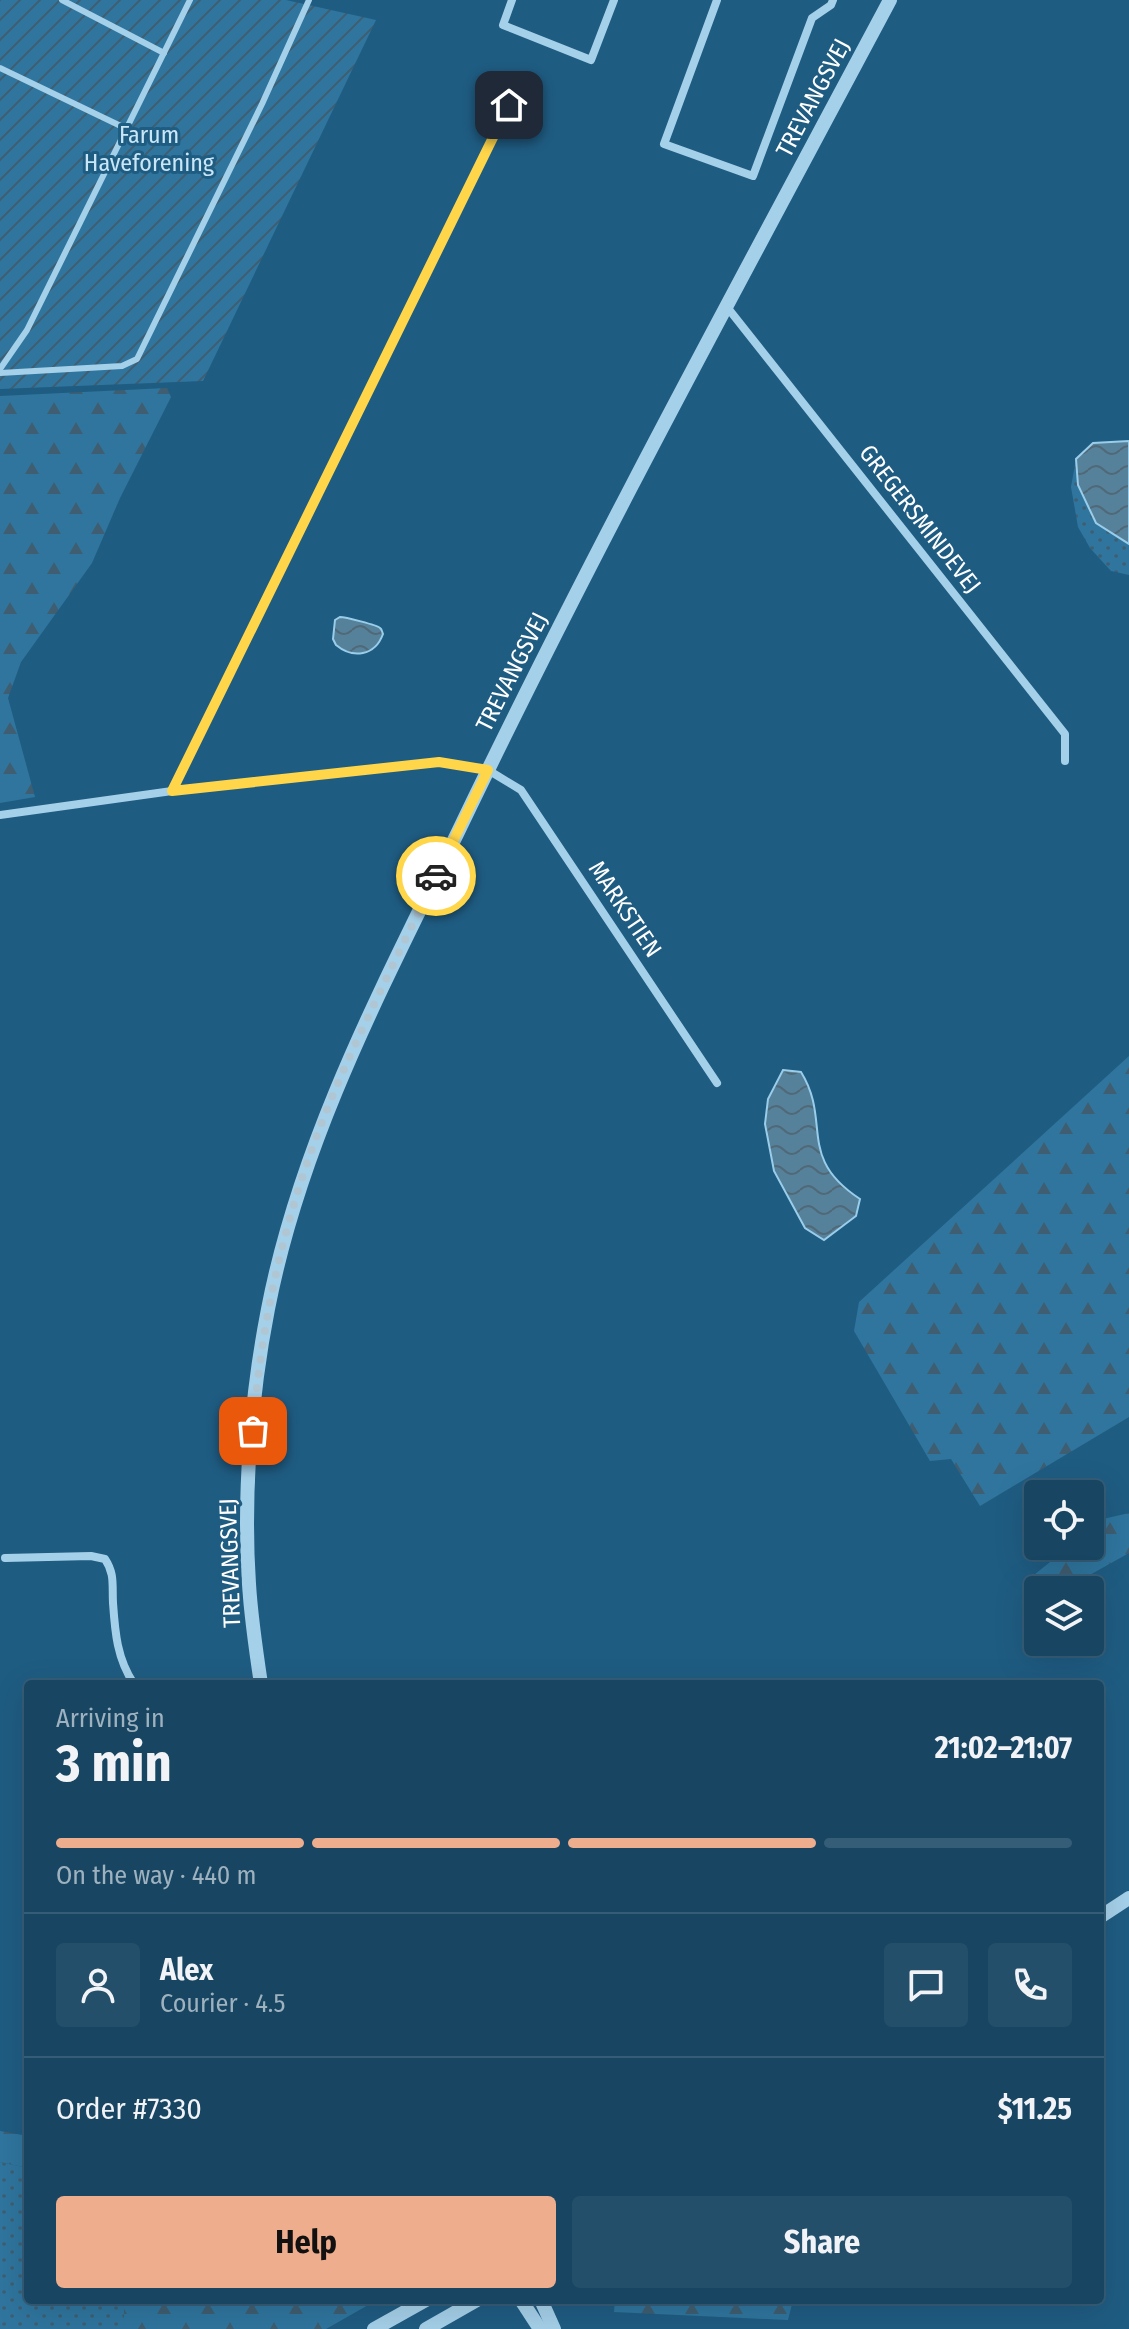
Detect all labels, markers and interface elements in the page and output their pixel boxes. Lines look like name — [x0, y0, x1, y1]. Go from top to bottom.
street label: TREVANGSVEJ — [770, 34, 856, 162]
pin — [475, 71, 543, 139]
icon: home — [487, 83, 531, 127]
park label: Farum Haveforening — [84, 121, 215, 177]
street label: GREGERSMINDEVEJ — [853, 439, 987, 599]
street label: TREVANGSVEJ — [470, 608, 554, 736]
courier — [396, 836, 476, 916]
icon: car — [414, 854, 458, 898]
street label: MARKSTIEN — [583, 856, 667, 962]
pin — [219, 1397, 287, 1465]
icon: bag — [231, 1409, 275, 1453]
map controls — [1024, 1480, 1104, 1656]
button: locate — [1024, 1480, 1104, 1560]
street label: TREVANGSVEJ — [214, 1498, 246, 1628]
button: layers — [1024, 1576, 1104, 1656]
text: Arriving in — [56, 1703, 165, 1734]
text: 21:02–21:07 — [935, 1730, 1072, 1766]
text: 3 min — [56, 1732, 172, 1795]
text: On the way · 440 m — [56, 1860, 257, 1891]
button: person — [56, 1943, 140, 2027]
button: chat — [884, 1943, 968, 2027]
button: phone — [988, 1943, 1072, 2027]
text: Alex — [160, 1952, 213, 1988]
text: Courier · 4.5 — [160, 1988, 286, 2019]
text: Order #7330 — [56, 2091, 202, 2127]
text: $11.25 — [998, 2091, 1072, 2127]
button: Help — [56, 2196, 556, 2288]
button: Share — [572, 2196, 1072, 2288]

